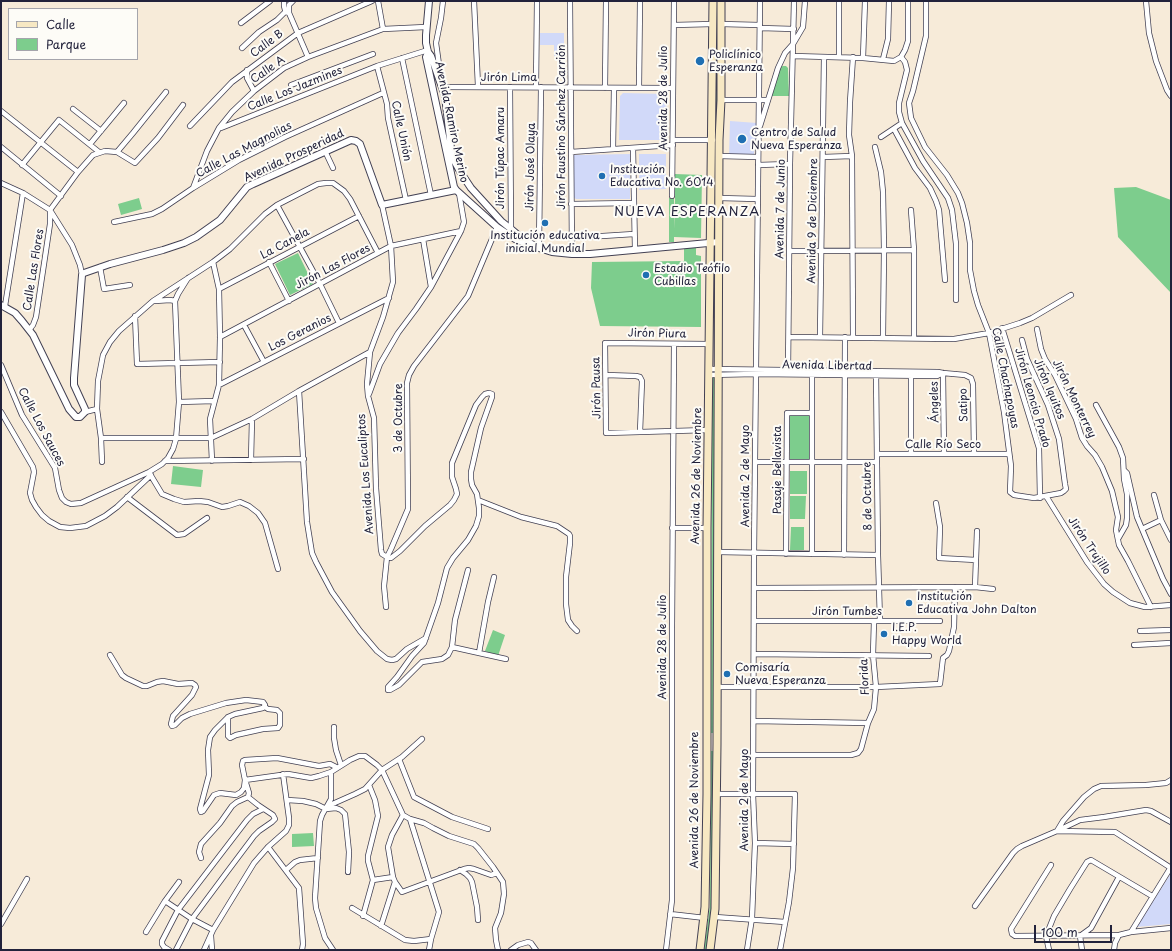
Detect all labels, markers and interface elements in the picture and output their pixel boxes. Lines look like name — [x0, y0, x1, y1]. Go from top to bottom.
legend — [8, 8, 138, 60]
text: Calle — [46, 15, 75, 33]
street label: Calle B — [248, 27, 286, 61]
text: Parque — [46, 35, 86, 53]
street label: Jirón Faustino Sánchez Carrión — [555, 44, 569, 210]
street label: Avenida 28 de Julio — [657, 46, 671, 150]
place label: Policlínico Esperanza — [709, 48, 763, 74]
street label: Calle A — [248, 53, 288, 87]
marker: Policlínico Esperanza — [694, 55, 706, 67]
street label: Avenida Ramiro Merino — [432, 60, 470, 184]
street label: Calle Los Jazmines — [246, 64, 344, 114]
street label: Jirón Lima — [481, 71, 537, 85]
street label: Calle Unión — [388, 100, 414, 162]
street label: Jirón Túpac Amaru — [494, 107, 508, 209]
street label: Calle Las Magnolias — [194, 119, 294, 181]
street label: Jirón José Olaya — [524, 123, 538, 211]
place label: Centro de Salud Nueva Esperanza — [751, 126, 842, 152]
street label: Avenida Prosperidad — [242, 127, 346, 185]
marker: Centro de Salud Nueva Esperanza — [736, 133, 748, 145]
street label: Avenida 9 de Diciembre — [805, 158, 821, 284]
street label: Avenida 7 de Junio — [774, 159, 788, 259]
place label: Institución Educativa No. 6014 — [610, 163, 713, 189]
marker: Institución Educativa No. 6014 — [597, 171, 607, 181]
district label: NUEVA ESPERANZA — [614, 204, 760, 220]
marker: Institución educativa inicial Mundial — [540, 218, 550, 228]
street label: La Canela — [258, 226, 312, 262]
street label: Calle Las Flores — [21, 228, 47, 312]
place label: Institución educativa inicial Mundial — [490, 229, 600, 255]
street label: Jirón Las Flores — [293, 242, 373, 292]
place label: Estadio Teófilo Cubillas — [654, 262, 730, 288]
marker: Estadio Teófilo Cubillas — [641, 270, 651, 280]
street label: Los Geranios — [267, 312, 333, 354]
street label: Calle Chachapoyas — [989, 326, 1021, 430]
street label: Jirón Piura — [628, 327, 686, 341]
street label: Jirón Leoncio Prado — [1011, 347, 1053, 449]
street label: Jirón Pausa — [590, 357, 604, 419]
street label: Jirón Iquitos — [1030, 357, 1068, 421]
street label: Jirón Monterrey — [1049, 358, 1099, 440]
street label: Avenida Libertad — [782, 359, 872, 373]
street label: Ángeles — [928, 381, 942, 423]
street label: 3 de Octubre — [392, 383, 406, 453]
street label: Calle Los Sauces — [15, 385, 67, 469]
street label: Satipo — [957, 388, 971, 422]
street label: Avenida 26 de Noviembre — [689, 407, 705, 545]
street label: Avenida Los Eucaliptos — [355, 413, 377, 535]
street label: Avenida 2 de Mayo — [739, 425, 753, 527]
street label: Pasaje Bellavista — [771, 426, 785, 514]
street label: Calle Río Seco — [905, 438, 981, 452]
street label: 8 de Octubre — [861, 461, 875, 531]
street label: Jirón Trujillo — [1065, 515, 1113, 577]
place label: Institución Educativa John Dalton — [917, 590, 1037, 616]
street label: Avenida 28 de Julio — [656, 595, 670, 699]
marker: Institución Educativa John Dalton — [904, 598, 914, 608]
street label: Jirón Tumbes — [812, 605, 882, 619]
place label: I.E.P. Happy World — [892, 621, 962, 647]
marker: I.E.P. Happy World — [879, 629, 889, 639]
street label: Florida — [858, 658, 872, 696]
place label: Comisaría Nueva Esperanza — [735, 661, 826, 687]
marker: Comisaría Nueva Esperanza — [722, 669, 732, 679]
street label: Avenida 26 de Noviembre — [688, 731, 702, 869]
street label: Avenida 2 de Mayo — [738, 749, 752, 851]
scale bar — [1036, 917, 1114, 943]
text: 100 m — [1041, 923, 1078, 941]

